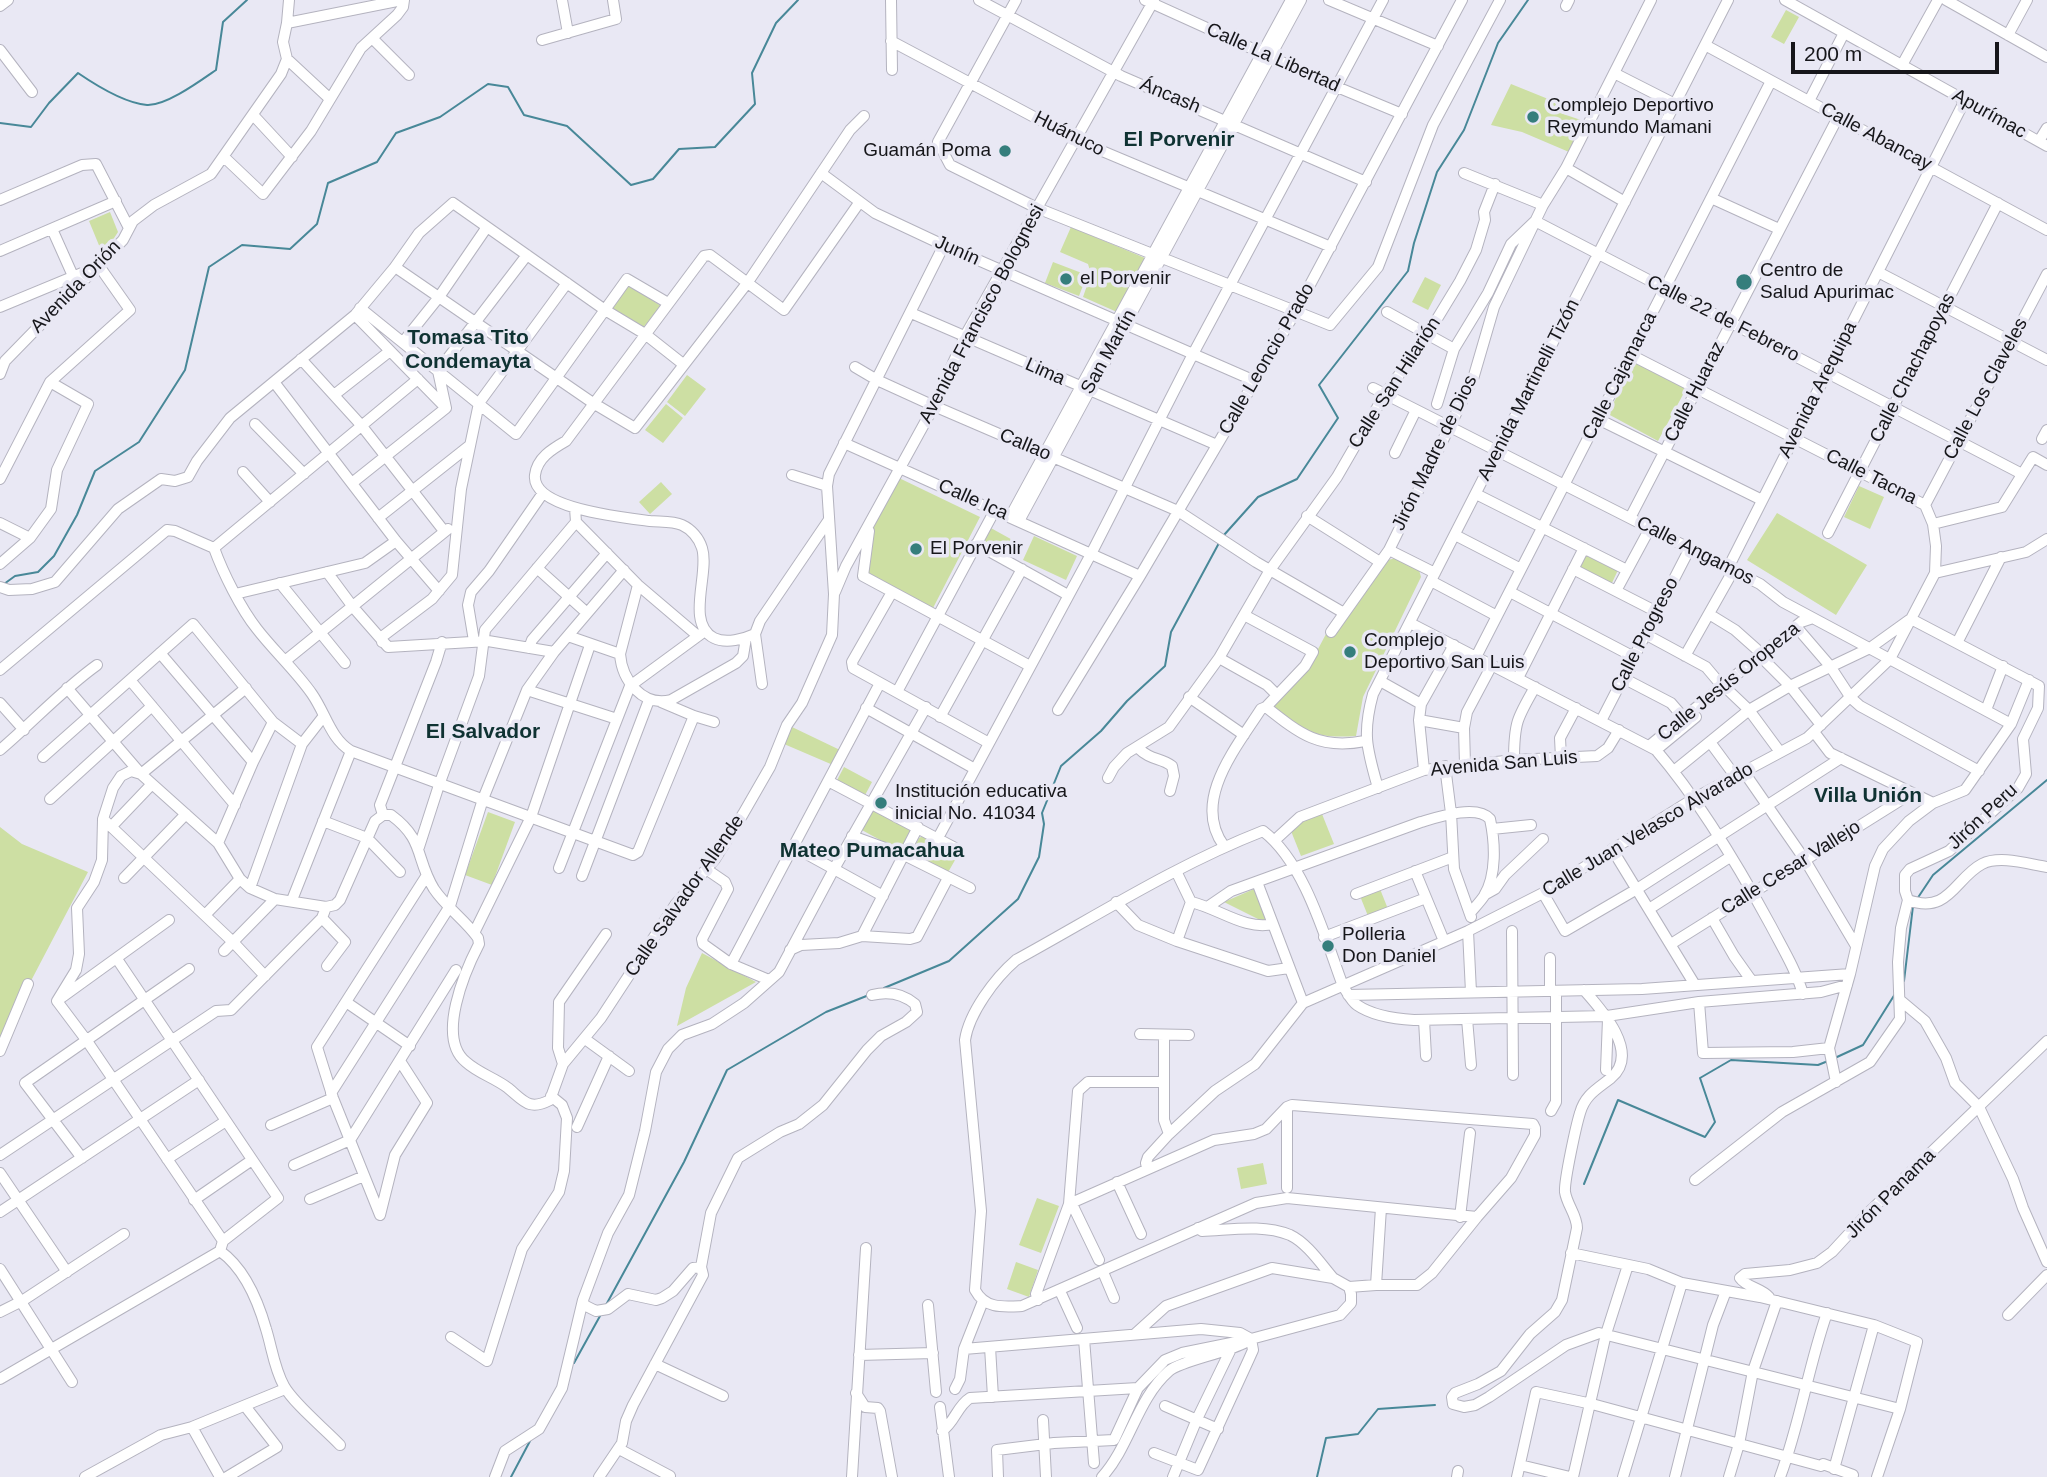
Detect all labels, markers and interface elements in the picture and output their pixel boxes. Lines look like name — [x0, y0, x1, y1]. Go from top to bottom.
street label: Calle La Libertad — [1203, 18, 1343, 98]
scale bar — [1795, 28, 2003, 72]
text: 200 m — [1804, 42, 1862, 65]
street label: Áncash — [1136, 73, 1204, 119]
street label: Apurímac — [1948, 84, 2030, 144]
place label: Complejo Deportivo Reymundo Mamani — [1547, 95, 1714, 139]
street label: Calle Abancay — [1817, 98, 1935, 176]
street label: Huánuco — [1030, 107, 1108, 161]
marker: Complejo Deportivo Reymundo Mamani — [1525, 109, 1541, 125]
district label: El Porvenir — [1124, 127, 1234, 153]
place label: Guamán Poma — [863, 140, 991, 162]
marker: Guamán Poma — [997, 143, 1013, 159]
street label: Avenida Francisco Bolognesi — [914, 201, 1050, 427]
street label: Junín — [931, 231, 983, 271]
street label: Avenida Orión — [26, 236, 126, 338]
place label: Centro de Salud Apurimac — [1760, 260, 1894, 304]
place label: el Porvenir — [1080, 268, 1171, 290]
marker: el Porvenir — [1058, 271, 1074, 287]
street label: Calle 22 de Febrero — [1643, 271, 1803, 367]
marker: Centro de Salud Apurimac — [1734, 272, 1754, 292]
street label: Calle Leoncio Prado — [1214, 279, 1320, 439]
street label: Calle Chachapoyas — [1865, 289, 1961, 447]
street label: Avenida Martinelli Tizón — [1473, 295, 1585, 485]
street label: San Martín — [1077, 306, 1141, 398]
street label: Calle Cajamarca — [1578, 308, 1662, 444]
street label: Calle San Hilarión — [1344, 313, 1446, 453]
street label: Calle Los Claveles — [1939, 314, 2033, 464]
street label: Avenida Arequipa — [1774, 318, 1862, 462]
district label: Tomasa Tito Condemayta — [405, 325, 531, 375]
street label: Calle Huaraz — [1660, 338, 1730, 446]
street label: Lima — [1022, 353, 1068, 391]
street label: Jirón Madre de Dios — [1387, 372, 1483, 534]
street label: Callao — [996, 424, 1054, 466]
street label: Calle Tacna — [1822, 444, 1920, 510]
street label: Calle Ica — [935, 475, 1011, 525]
street label: Calle Angamos — [1632, 512, 1758, 590]
place label: El Porvenir — [930, 538, 1023, 560]
marker: El Porvenir — [908, 541, 924, 557]
street label: Calle Progreso — [1606, 574, 1684, 696]
street label: Calle Jesús Oropeza — [1653, 618, 1805, 746]
place label: Complejo Deportivo San Luis — [1364, 630, 1525, 674]
marker: Complejo Deportivo San Luis — [1342, 644, 1358, 660]
district label: El Salvador — [426, 719, 540, 745]
street label: Avenida San Luis — [1430, 746, 1578, 782]
street label: Calle Juan Velasco Alvarado — [1538, 758, 1758, 902]
street label: Jirón Peru — [1944, 779, 2022, 855]
place label: Institución educativa inicial No. 41034 — [895, 781, 1067, 825]
district label: Villa Unión — [1814, 783, 1922, 809]
marker: Institución educativa inicial No. 41034 — [873, 795, 889, 811]
street label: Calle Salvador Allende — [621, 811, 749, 981]
street label: Calle Cesar Vallejo — [1717, 816, 1865, 920]
district label: Mateo Pumacahua — [780, 838, 964, 864]
place label: Polleria Don Daniel — [1342, 924, 1436, 968]
marker: Polleria Don Daniel — [1320, 938, 1336, 954]
street label: Jirón Panama — [1841, 1144, 1941, 1244]

